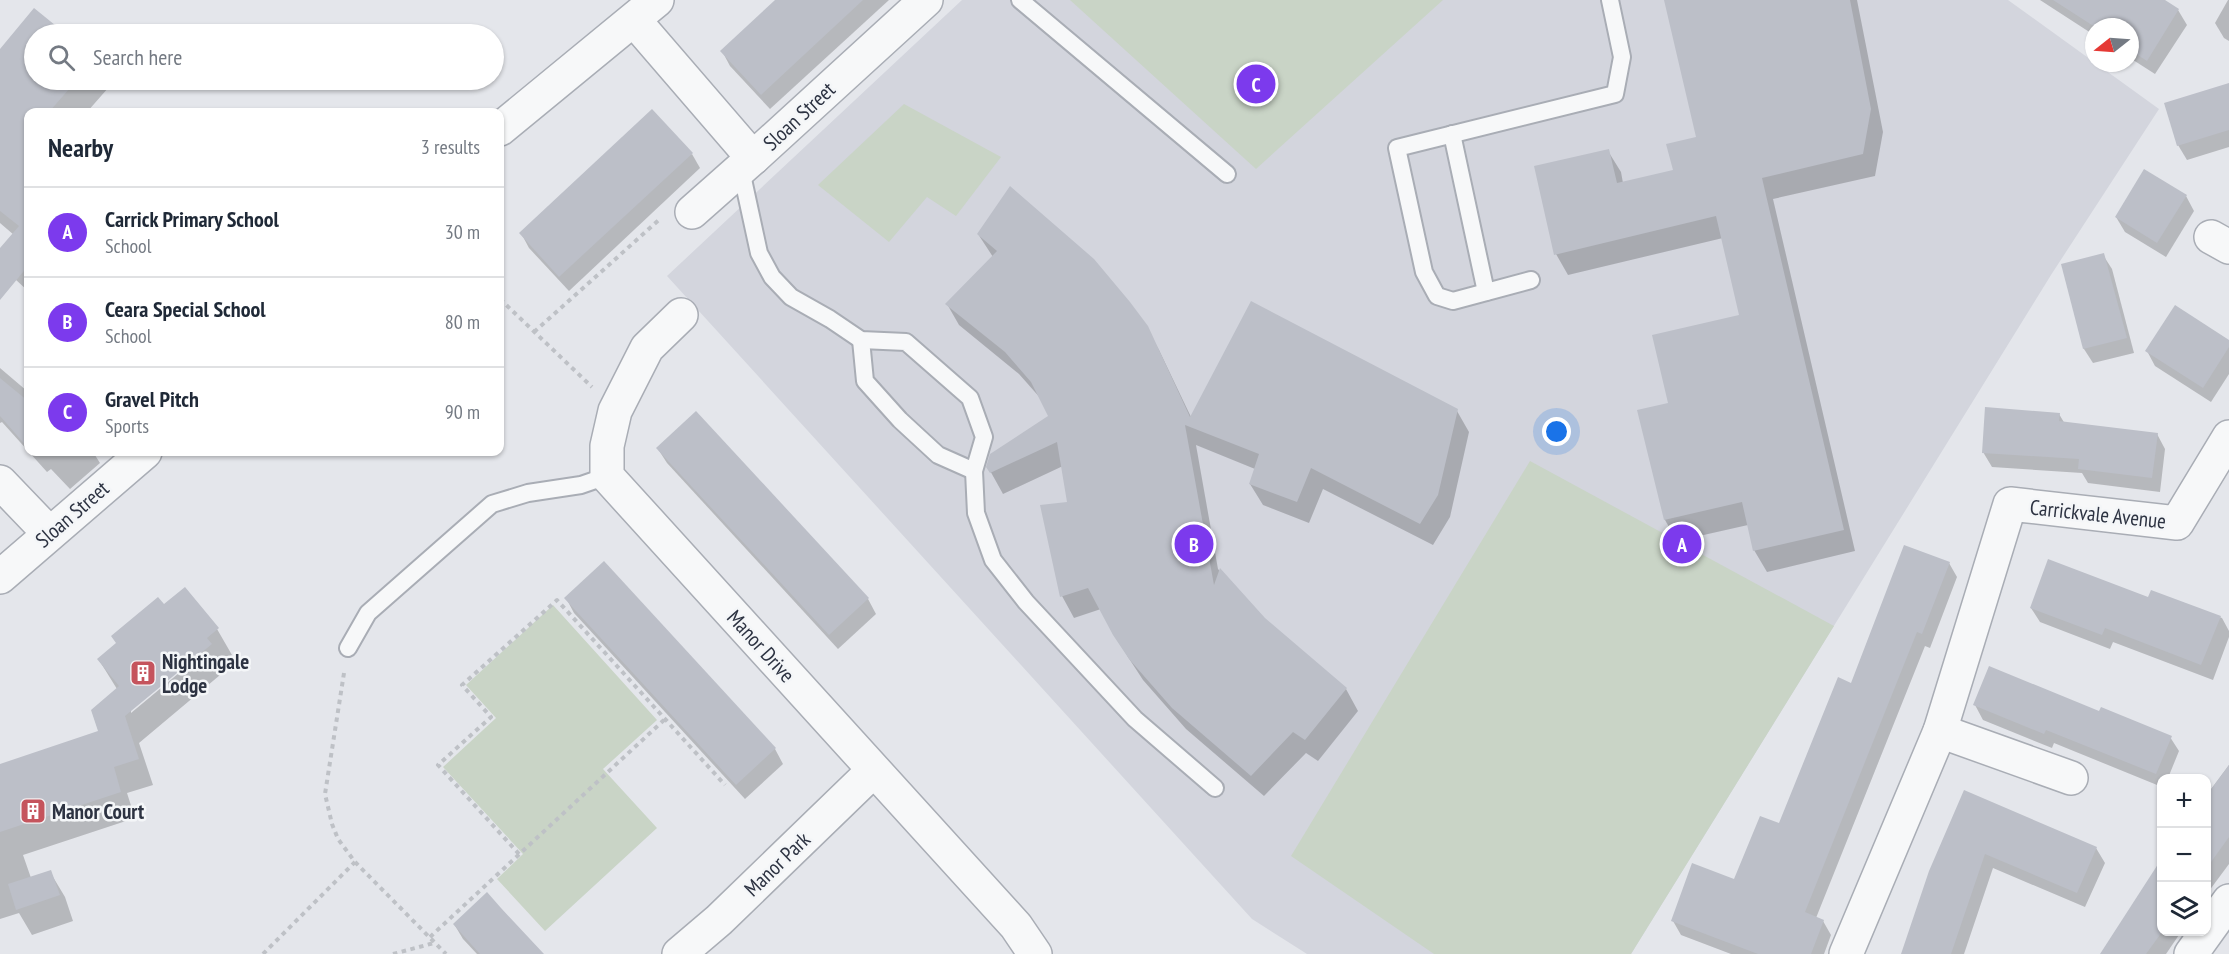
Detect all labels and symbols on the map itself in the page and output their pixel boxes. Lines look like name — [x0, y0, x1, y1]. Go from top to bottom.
north arrow — [2085, 18, 2139, 72]
pin: C — [1236, 62, 1276, 106]
street label: Sloan Street — [757, 76, 841, 156]
your location — [1542, 417, 1571, 446]
street label: Sloan Street — [30, 475, 114, 553]
street label: Carrickvale Avenue — [2029, 493, 2167, 535]
pin: B — [1174, 522, 1214, 566]
pin: A — [1662, 522, 1702, 566]
street label: Manor Drive — [721, 604, 801, 688]
place label: Nightingale Lodge — [162, 648, 249, 699]
building icon: Nightingale Lodge — [128, 658, 158, 688]
building icon: Manor Court — [18, 796, 48, 826]
place label: Manor Court — [52, 798, 144, 825]
street label: Manor Park — [738, 826, 816, 902]

